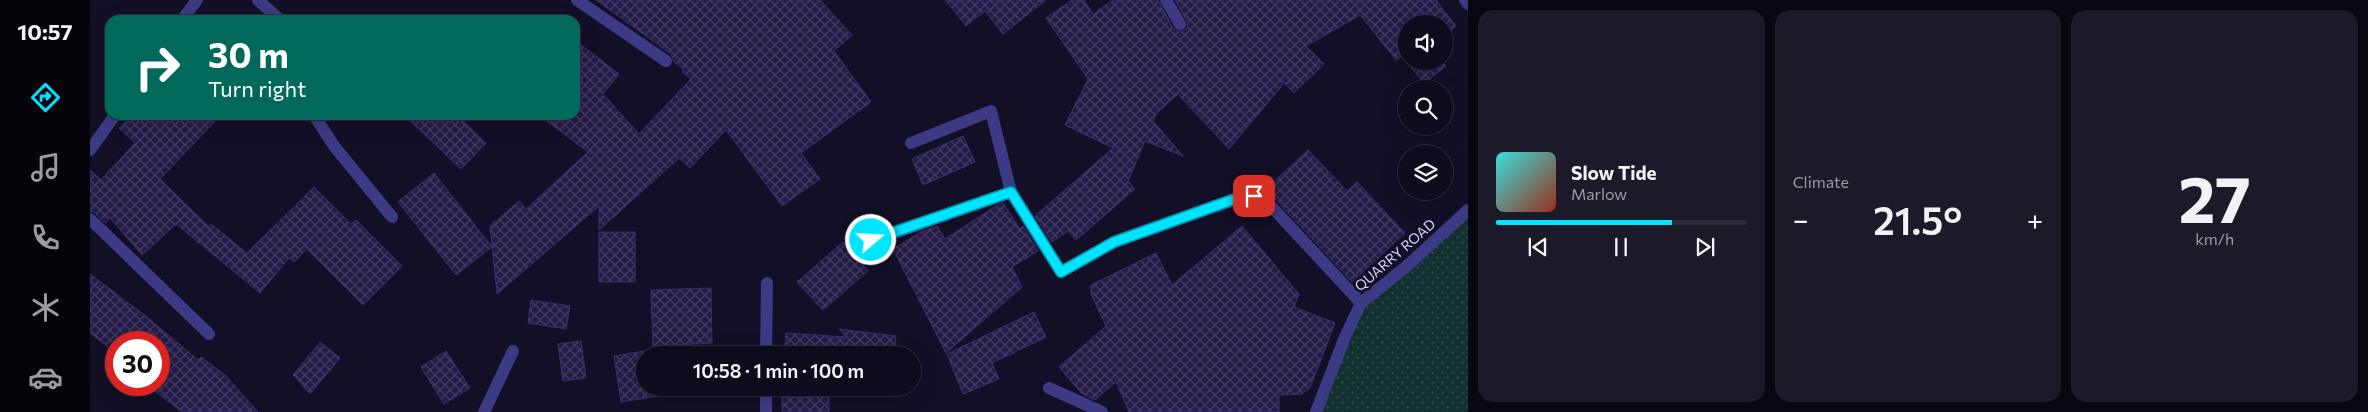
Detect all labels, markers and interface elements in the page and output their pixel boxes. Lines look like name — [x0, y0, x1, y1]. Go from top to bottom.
map controls — [1398, 15, 1453, 200]
button: sound — [1398, 15, 1453, 70]
text: 10:57 — [17, 18, 73, 45]
text: 30 m — [208, 32, 289, 75]
icon: right — [125, 35, 190, 100]
text: Turn right — [208, 75, 306, 102]
icon: directions — [28, 80, 63, 115]
button: search — [1398, 80, 1453, 135]
button: layers — [1398, 145, 1453, 200]
icon: music — [28, 150, 63, 185]
text: 27 — [2179, 157, 2251, 236]
text: Slow Tide — [1571, 161, 1657, 184]
text: Climate — [1793, 172, 1849, 191]
pin — [1233, 175, 1275, 217]
icon: arrive — [1240, 182, 1268, 210]
text: Marlow — [1571, 184, 1627, 203]
text: 21.5° — [1873, 196, 1962, 243]
text: − — [1793, 202, 1809, 236]
text: + — [2027, 202, 2043, 236]
position arrow — [844, 213, 896, 265]
street label: QUARRY ROAD — [1351, 215, 1438, 294]
icon: phone — [28, 220, 63, 255]
text: km/h — [2195, 229, 2234, 248]
icon: previous — [1524, 233, 1552, 261]
icon: pause — [1607, 233, 1635, 261]
icon: next — [1691, 233, 1719, 261]
icon: climate — [28, 290, 63, 325]
speed limit sign: 30 — [105, 331, 170, 396]
text: 10:58 · 1 min · 100 m — [693, 359, 864, 382]
icon: car — [28, 360, 63, 395]

